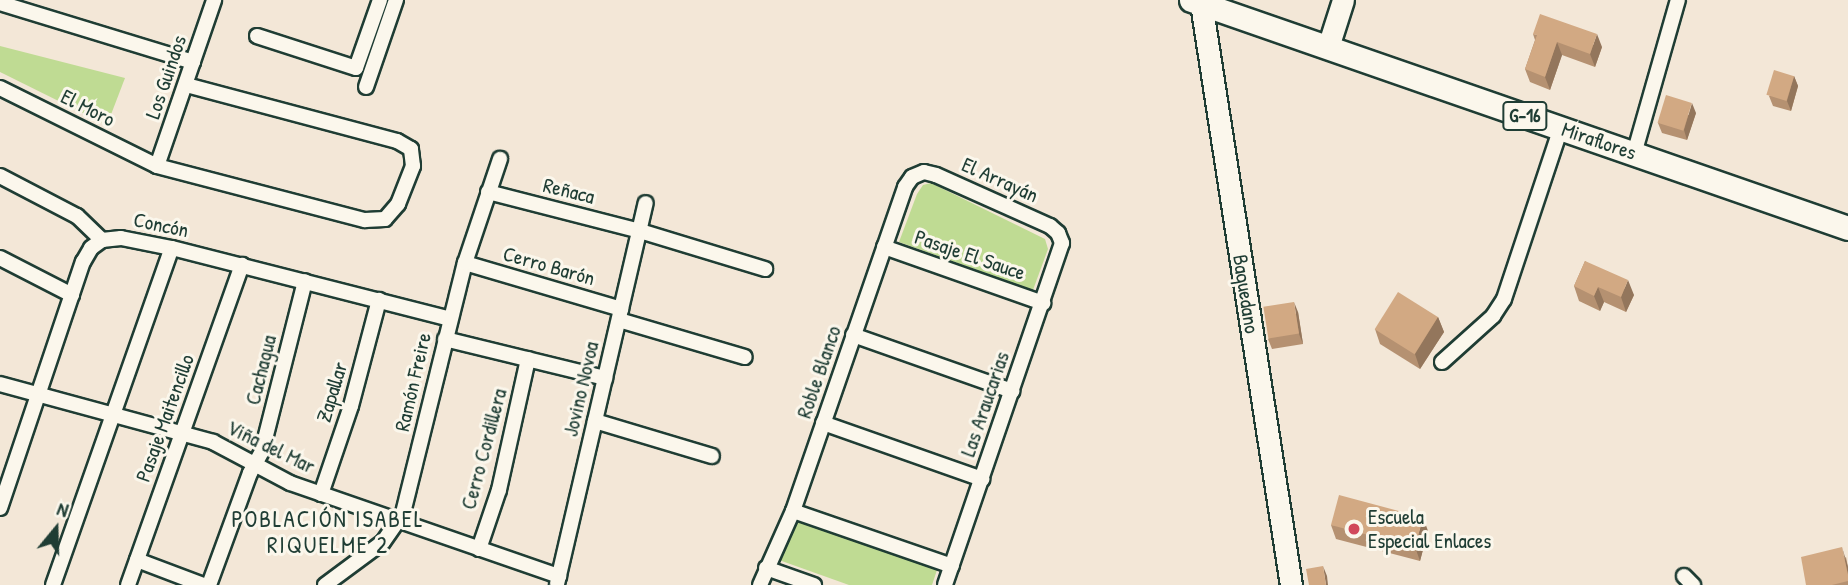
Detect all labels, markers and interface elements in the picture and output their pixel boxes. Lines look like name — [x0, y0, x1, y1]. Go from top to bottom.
street label: Los Guindos — [140, 32, 192, 122]
street label: El Moro — [57, 84, 119, 132]
road number: G-16 — [1502, 100, 1548, 132]
street label: Miraflores — [1558, 117, 1640, 165]
street label: El Arrayán — [958, 152, 1042, 208]
street label: Reñaca — [541, 172, 597, 210]
street label: Concón — [131, 207, 191, 243]
street label: Pasaje El Sauce — [911, 224, 1029, 286]
street label: Cerro Barón — [500, 241, 598, 291]
street label: Baquedano — [1227, 253, 1265, 335]
street label: Roble Blanco — [791, 323, 847, 421]
street label: Ramón Freire — [389, 330, 437, 434]
street label: Cachagua — [240, 333, 282, 407]
street label: Jovino Novoa — [558, 339, 604, 439]
street label: Las Araucarias — [955, 348, 1015, 460]
street label: Pasaje Maitencillo — [130, 351, 200, 485]
street label: Zapallar — [311, 359, 353, 425]
street label: Cerro Cordillera — [456, 386, 512, 512]
street label: Viña del Mar — [223, 415, 319, 479]
north arrow — [21, 494, 91, 564]
text: N — [54, 495, 72, 523]
place label: Escuela Especial Enlaces — [1368, 504, 1491, 554]
district label: POBLACIÓN ISABEL RIQUELME 2 — [233, 505, 423, 559]
marker: Escuela Especial Enlaces — [1346, 521, 1362, 537]

